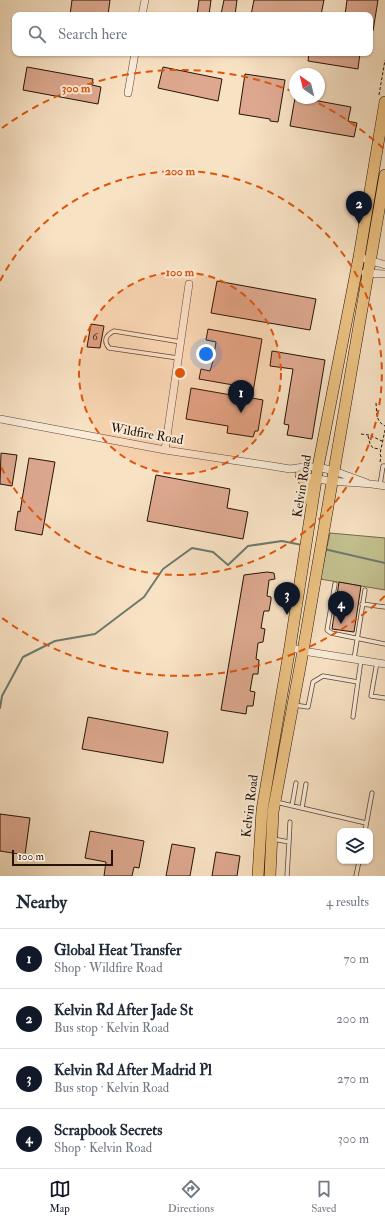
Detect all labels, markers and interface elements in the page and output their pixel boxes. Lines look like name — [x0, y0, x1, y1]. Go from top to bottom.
search box — [12, 12, 373, 56]
icon: search — [26, 23, 48, 45]
text: Search here — [58, 25, 127, 44]
north arrow — [289, 68, 325, 104]
text: 300 m — [62, 81, 91, 96]
text: 200 m — [165, 164, 196, 179]
pin: 2 — [346, 191, 372, 224]
text: 100 m — [166, 265, 195, 280]
house number: 6 — [92, 330, 99, 343]
your location — [196, 344, 216, 364]
centre of rings — [173, 366, 187, 380]
pin: 1 — [228, 380, 254, 413]
street label: Wildfire Road — [108, 420, 185, 448]
street label: Kelvin Road — [289, 453, 315, 519]
pin: 3 — [274, 582, 300, 615]
pin: 4 — [328, 591, 354, 624]
street label: Kelvin Road — [238, 773, 262, 838]
map controls — [337, 828, 373, 864]
button: layers — [337, 828, 373, 864]
scale bar — [12, 848, 113, 867]
text: 100 m — [18, 850, 44, 863]
text: Nearby — [16, 892, 67, 913]
text: 4 results — [326, 894, 369, 910]
text: Global Heat Transfer — [54, 941, 182, 960]
text: 1 — [27, 951, 31, 967]
text: 70 m — [344, 951, 369, 967]
text: Shop · Wildfire Road — [54, 960, 163, 976]
text: Kelvin Rd After Jade St — [54, 1001, 193, 1020]
text: 2 — [26, 1011, 32, 1027]
text: 200 m — [336, 1011, 369, 1027]
text: Bus stop · Kelvin Road — [54, 1020, 169, 1036]
text: Kelvin Rd After Madrid Pl — [54, 1061, 212, 1080]
text: 3 — [27, 1071, 32, 1087]
text: 270 m — [337, 1071, 369, 1087]
text: Bus stop · Kelvin Road — [54, 1080, 169, 1096]
text: Scrapbook Secrets — [54, 1121, 162, 1140]
text: 4 — [25, 1131, 33, 1147]
text: 300 m — [338, 1131, 369, 1147]
text: Shop · Kelvin Road — [54, 1140, 152, 1156]
tab: Map — [49, 1178, 71, 1215]
tab: Directions — [168, 1178, 214, 1215]
tab: Saved — [311, 1178, 336, 1215]

